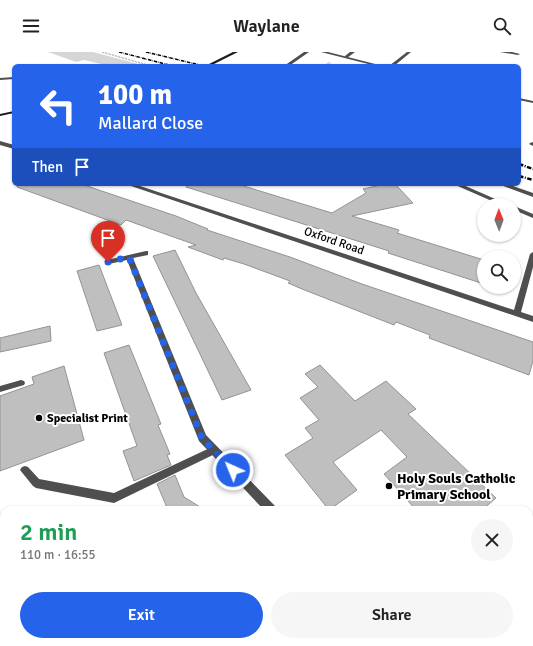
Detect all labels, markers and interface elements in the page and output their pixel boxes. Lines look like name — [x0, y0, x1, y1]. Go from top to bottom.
icon: menu — [20, 15, 42, 37]
text: Waylane — [233, 15, 300, 37]
icon: search — [491, 15, 513, 37]
text: 100 m — [98, 78, 172, 112]
icon: left — [32, 80, 84, 132]
text: Mallard Close — [98, 112, 203, 134]
icon: arrive — [71, 156, 93, 178]
text: Then — [32, 158, 63, 176]
north arrow — [477, 198, 521, 242]
map controls — [477, 198, 521, 294]
pin — [91, 221, 125, 262]
street label: Oxford Road — [302, 224, 366, 258]
icon: arrive — [97, 227, 119, 249]
button: search — [477, 250, 521, 294]
place label: Specialist Print — [47, 411, 128, 426]
marker: Specialist Print — [34, 413, 44, 423]
position arrow — [212, 449, 254, 491]
place label: Holy Souls Catholic Primary School — [397, 470, 516, 503]
marker: Holy Souls Catholic Primary School — [384, 481, 394, 491]
text: 2 min — [20, 517, 77, 547]
button: close — [471, 519, 513, 561]
text: 110 m · 16:55 — [20, 547, 96, 563]
button: Exit — [20, 592, 263, 638]
button: Share — [271, 592, 513, 638]

